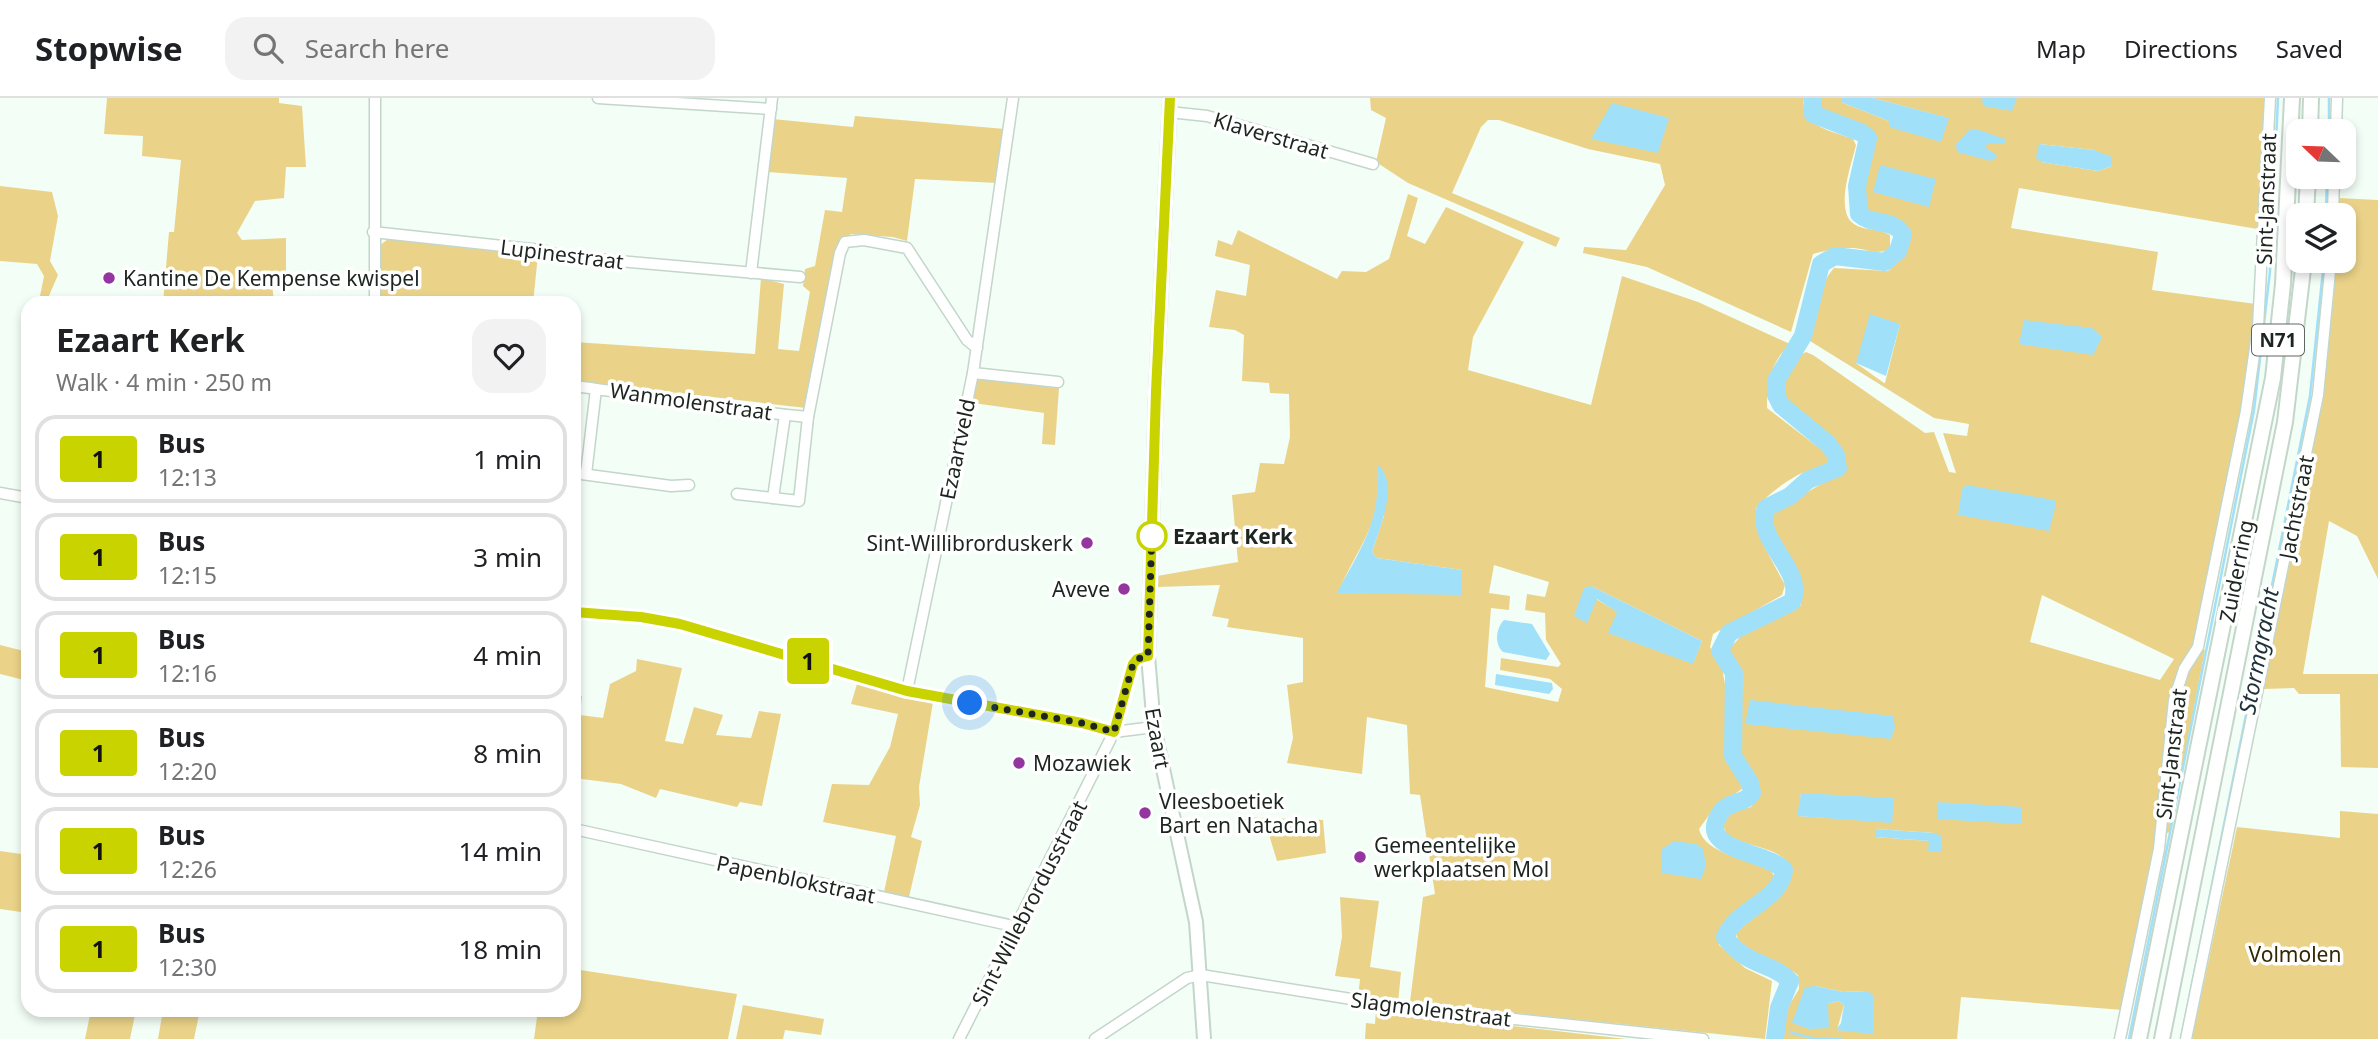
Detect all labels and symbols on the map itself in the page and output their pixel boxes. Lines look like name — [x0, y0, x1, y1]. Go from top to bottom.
street label: Klaverstraat — [1210, 105, 1332, 165]
north arrow — [2286, 119, 2356, 189]
street label: Sint-Janstraat — [2250, 132, 2282, 265]
street label: Lupinestraat — [499, 233, 626, 276]
place label: Kantine De Kempense kwispel — [123, 264, 420, 292]
marker: Kantine De Kempense kwispel — [101, 270, 117, 286]
road number: N71 — [2252, 324, 2304, 356]
street label: Wanmolenstraat — [608, 376, 774, 426]
street label: Ezaartveld — [933, 396, 981, 502]
street label: Jachtstraat — [2272, 452, 2320, 563]
street label: Zuiderring — [2212, 517, 2260, 625]
marker: Ezaart Kerk — [1137, 521, 1167, 551]
place label: Ezaart Kerk — [1173, 522, 1294, 550]
place label: Sint-Willibrorduskerk — [867, 529, 1074, 557]
marker: Sint-Willibrorduskerk — [1079, 535, 1095, 551]
place label: Aveve — [1052, 575, 1110, 603]
marker: Aveve — [1116, 581, 1132, 597]
water label: Stormgracht — [2230, 584, 2286, 717]
line badge: 1 — [785, 638, 831, 684]
your location — [952, 685, 987, 720]
street label: Sint-Janstraat — [2149, 686, 2193, 821]
street label: Ezaart — [1139, 705, 1177, 771]
place label: Mozawiek — [1033, 749, 1132, 777]
marker: Mozawiek — [1011, 755, 1027, 771]
place label: Vleesboetiek Bart en Natacha — [1159, 787, 1318, 839]
street label: Sint-Willebrordusstraat — [965, 795, 1093, 1010]
marker: Vleesboetiek Bart en Natacha — [1137, 805, 1153, 821]
place label: Gemeentelijke werkplaatsen Mol — [1374, 831, 1549, 883]
street label: Papenblokstraat — [714, 849, 878, 910]
marker: Gemeentelijke werkplaatsen Mol — [1352, 849, 1368, 865]
park label: Volmolen — [2249, 940, 2341, 968]
street label: Slagmolenstraat — [1349, 985, 1513, 1033]

